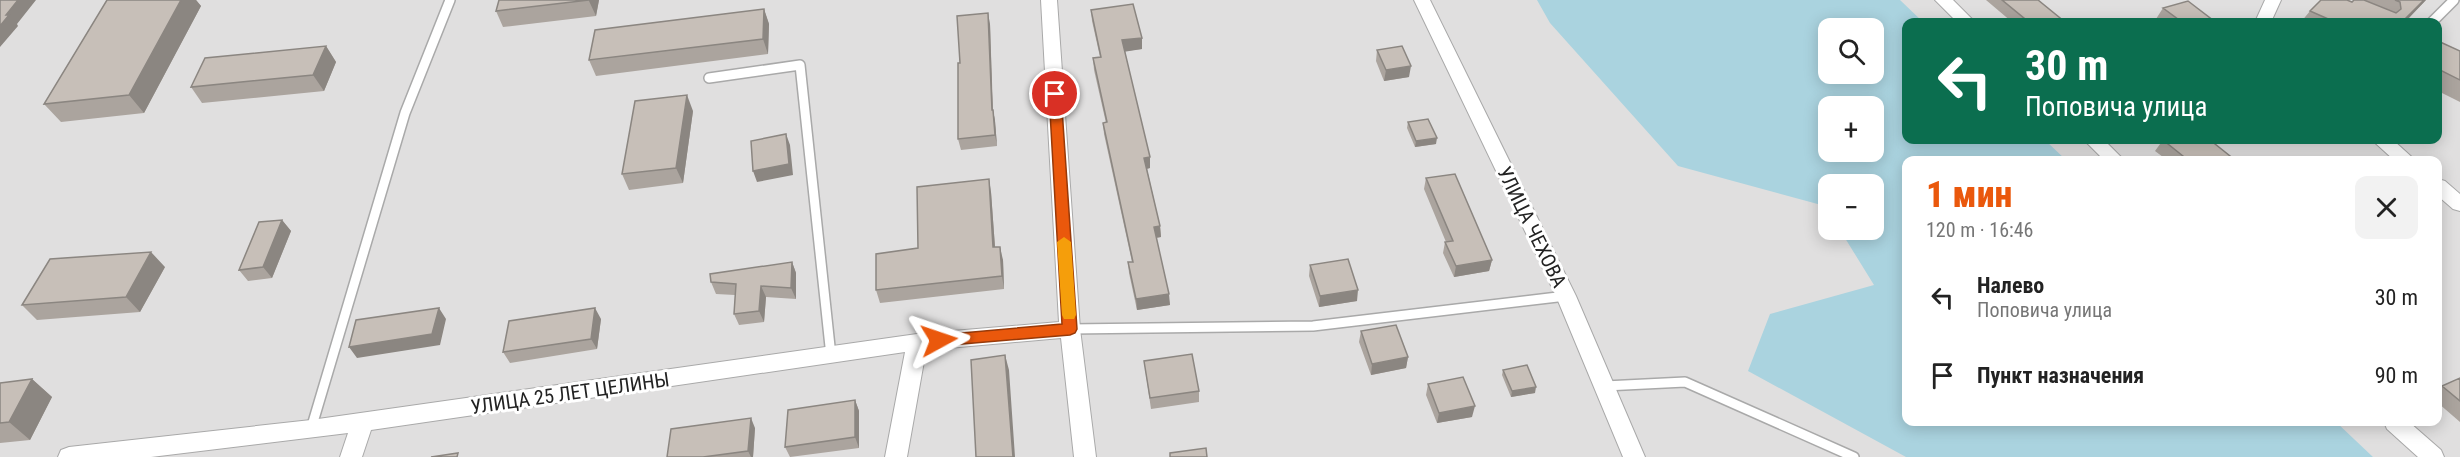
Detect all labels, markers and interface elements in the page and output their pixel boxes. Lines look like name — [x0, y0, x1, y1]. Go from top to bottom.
map controls — [1818, 18, 1884, 240]
button: search — [1818, 18, 1884, 84]
text: 30 m — [2025, 41, 2108, 90]
icon: left — [1926, 42, 2004, 120]
pin — [1029, 68, 1080, 119]
icon: arrive — [1038, 77, 1071, 110]
text: Поповича улица — [2025, 91, 2207, 123]
button: + — [1818, 96, 1884, 162]
street label: УЛИЦА ЧЕХОВА — [1492, 163, 1572, 292]
button: − — [1818, 174, 1884, 240]
text: 1 мин — [1926, 174, 2012, 216]
button: close — [2355, 176, 2418, 239]
text: 120 m · 16:46 — [1926, 218, 2033, 242]
text: Налево — [1977, 273, 2044, 298]
icon: left — [1926, 281, 1959, 314]
text: 30 m — [2375, 285, 2418, 310]
text: Поповича улица — [1977, 298, 2112, 322]
position arrow — [907, 308, 971, 372]
icon: arrive — [1926, 359, 1959, 392]
text: Пункт назначения — [1977, 363, 2144, 388]
text: 90 m — [2375, 363, 2418, 388]
street label: УЛИЦА 25 ЛЕТ ЦЕЛИНЫ — [469, 367, 671, 419]

